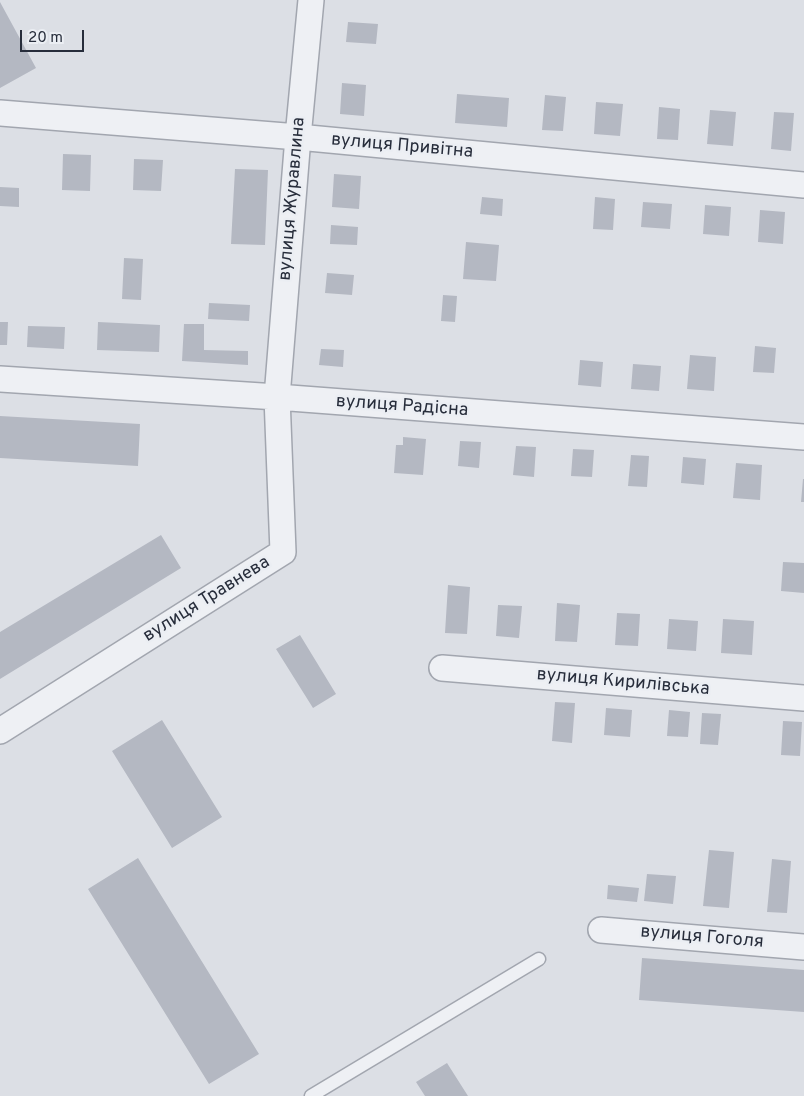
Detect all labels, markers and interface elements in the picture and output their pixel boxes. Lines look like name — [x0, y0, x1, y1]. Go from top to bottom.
scale bar — [22, 20, 86, 52]
text: 20 m — [28, 29, 63, 48]
street label: вулиця Журавлина — [275, 116, 311, 282]
street label: вулиця Привітна — [330, 130, 474, 164]
street label: вулиця Радісна — [335, 392, 469, 422]
street label: вулиця Травнева — [140, 552, 274, 648]
street label: вулиця Кирилівська — [536, 665, 710, 701]
street label: вулиця Гоголя — [639, 922, 765, 954]

